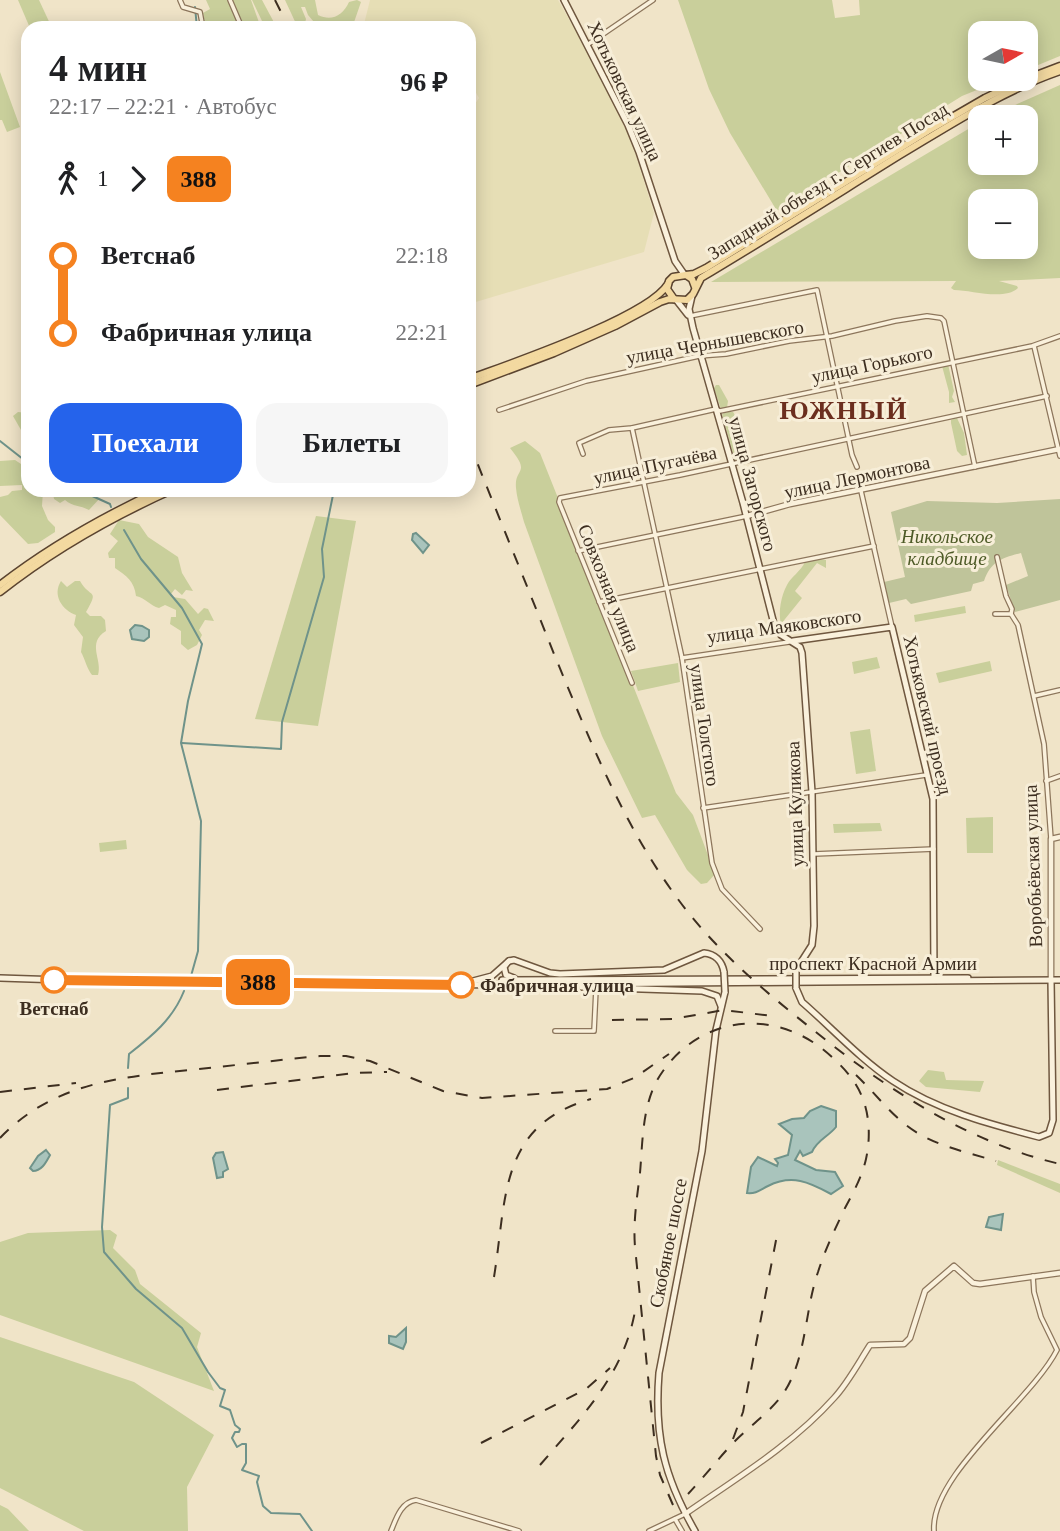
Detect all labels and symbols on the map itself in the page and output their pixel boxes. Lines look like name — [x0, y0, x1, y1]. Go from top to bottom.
street label: Хотьковская улица — [583, 18, 667, 165]
north arrow — [968, 21, 1038, 91]
street label: Западный объезд г. Сергиев Посад — [704, 98, 952, 264]
street label: улица Чернышевского — [625, 316, 805, 368]
street label: улица Горького — [810, 341, 934, 387]
district label: ЮЖНЫЙ — [779, 396, 909, 425]
street label: улица Загорского — [725, 414, 781, 554]
street label: улица Пугачёва — [591, 442, 719, 488]
street label: улица Лермонтова — [782, 451, 932, 503]
street label: Совхозная улица — [574, 521, 644, 655]
park label: Никольское кладбище — [900, 526, 993, 569]
street label: улица Маяковского — [706, 605, 862, 647]
street label: Хотьковский проезд — [899, 633, 957, 797]
street label: улица Толстого — [686, 662, 724, 788]
street label: улица Куликова — [782, 740, 808, 867]
street label: Воробьёвская улица — [1020, 784, 1046, 948]
street label: проспект Красной Армии — [769, 953, 977, 974]
line badge: 388 — [218, 959, 298, 1005]
marker: Ветснаб — [41, 967, 67, 993]
marker: Фабричная улица — [448, 972, 474, 998]
place label: Фабричная улица — [480, 975, 635, 996]
place label: Ветснаб — [19, 998, 89, 1019]
street label: Скобяное шоссе — [645, 1176, 691, 1310]

